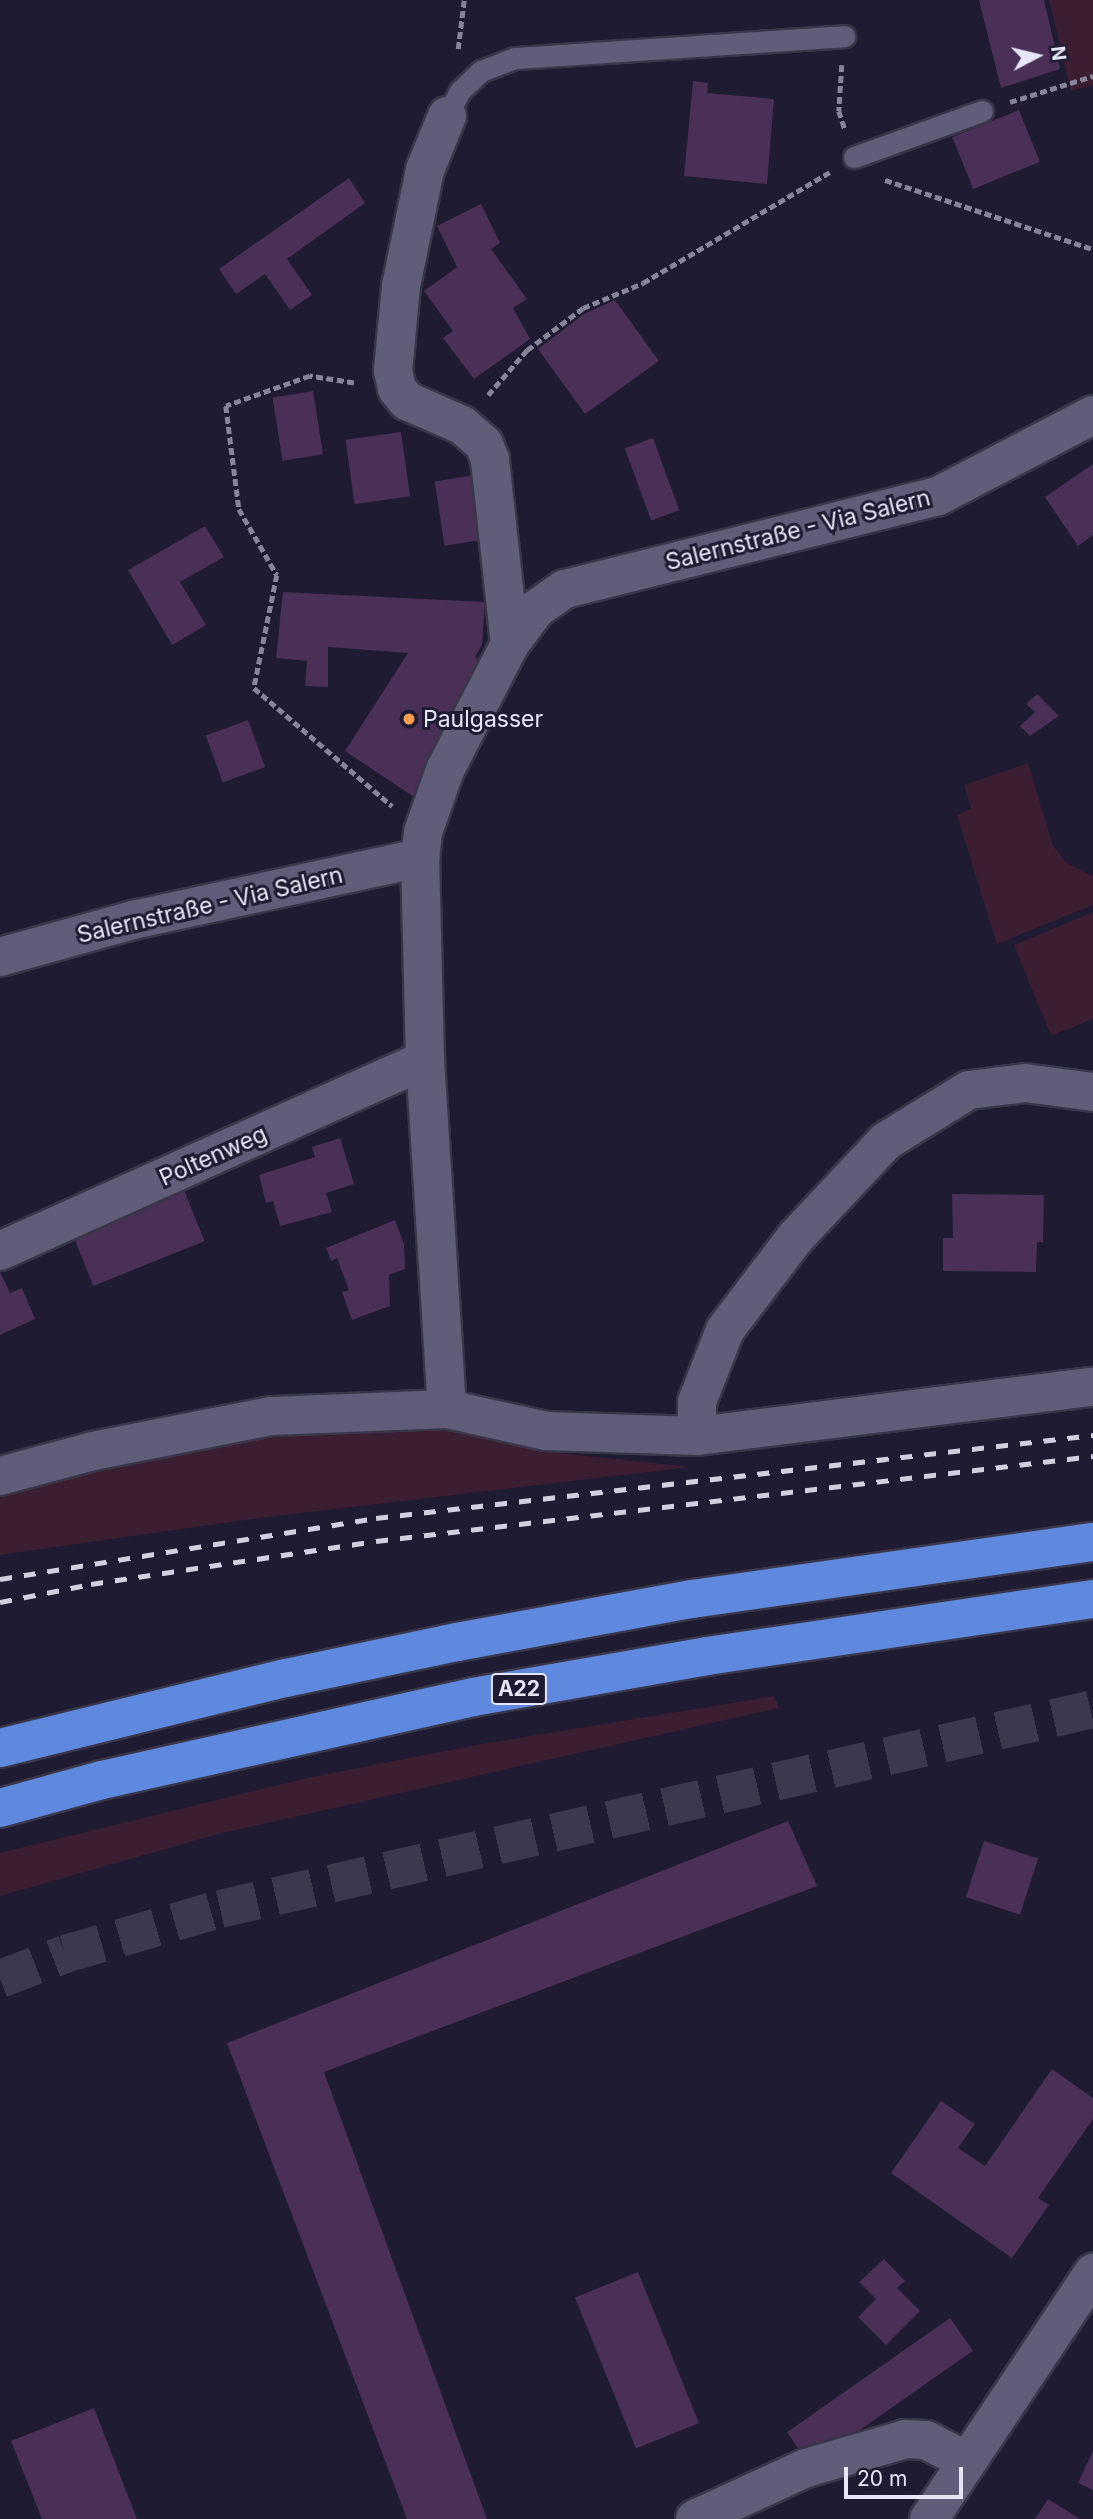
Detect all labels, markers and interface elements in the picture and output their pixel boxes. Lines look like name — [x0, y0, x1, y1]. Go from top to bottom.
north arrow — [1002, 21, 1072, 91]
text: N — [1046, 45, 1071, 62]
street label: Salernstraße - Via Salern — [663, 484, 933, 576]
place label: Paulgasser — [423, 705, 543, 733]
marker: Paulgasser — [401, 711, 417, 727]
street label: Salernstraße - Via Salern — [75, 861, 345, 949]
street label: Poltenweg — [155, 1120, 271, 1192]
road number: A22 — [489, 1672, 549, 1706]
scale bar — [848, 2452, 967, 2496]
text: 20 m — [857, 2466, 907, 2491]

